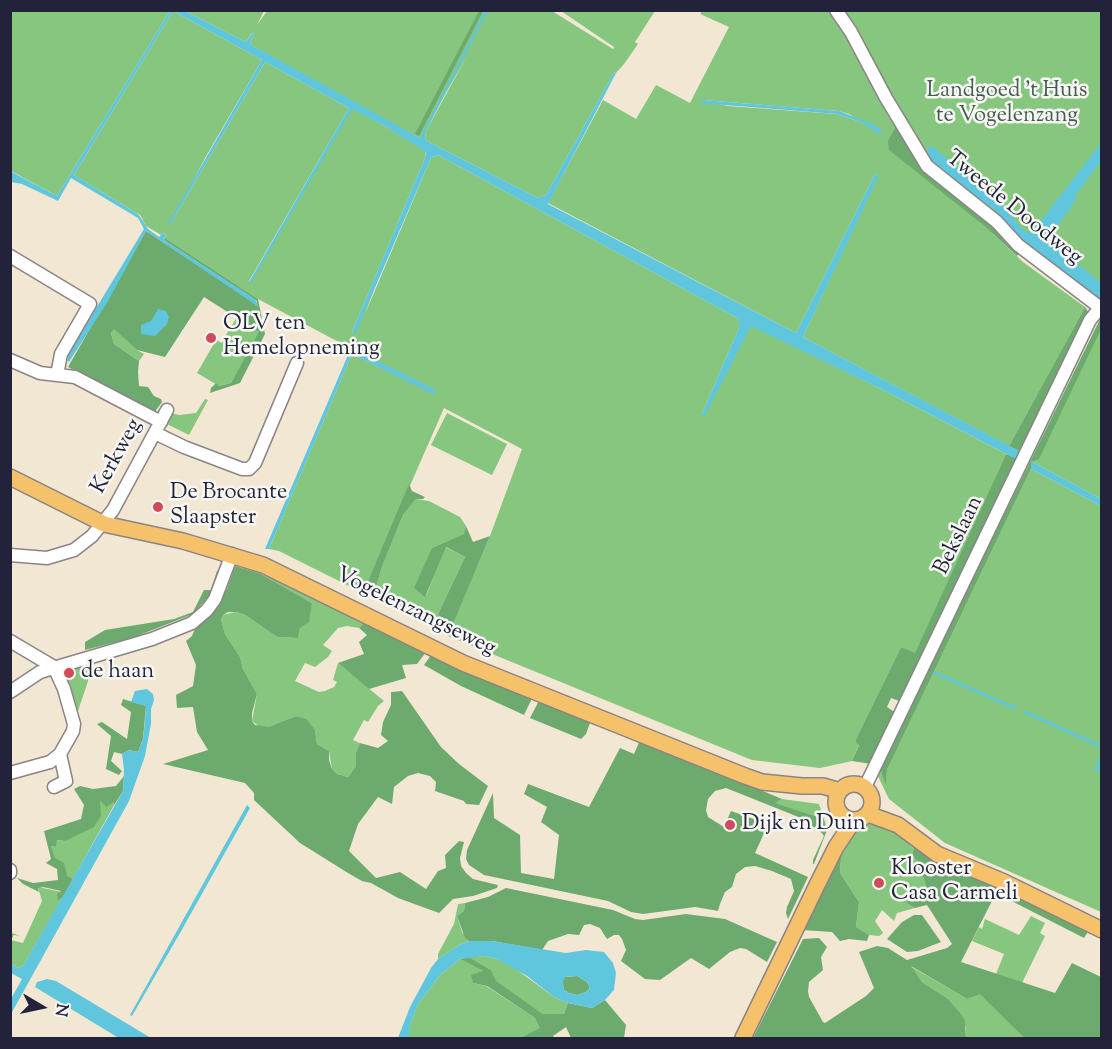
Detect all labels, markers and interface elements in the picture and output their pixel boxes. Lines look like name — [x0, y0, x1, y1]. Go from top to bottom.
park label: Landgoed 't Huis te Vogelenzang — [927, 79, 1087, 130]
street label: Tweede Doodweg — [940, 146, 1086, 272]
place label: OLV ten Hemelopneming — [223, 312, 380, 364]
marker: OLV ten Hemelopneming — [204, 331, 218, 345]
street label: Kerkweg — [87, 415, 149, 499]
place label: De Brocante Slaapster — [170, 481, 287, 532]
street label: Bekslaan — [930, 492, 990, 580]
marker: De Brocante Slaapster — [151, 500, 165, 514]
street label: Vogelenzangseweg — [331, 563, 499, 663]
place label: de haan — [81, 660, 154, 686]
marker: de haan — [62, 666, 76, 680]
place label: Dijk en Duin — [742, 812, 866, 838]
marker: Dijk en Duin — [723, 818, 737, 832]
place label: Klooster Casa Carmeli — [891, 857, 1018, 908]
marker: Klooster Casa Carmeli — [872, 876, 886, 890]
north arrow — [12, 977, 72, 1037]
text: N — [48, 1002, 73, 1018]

